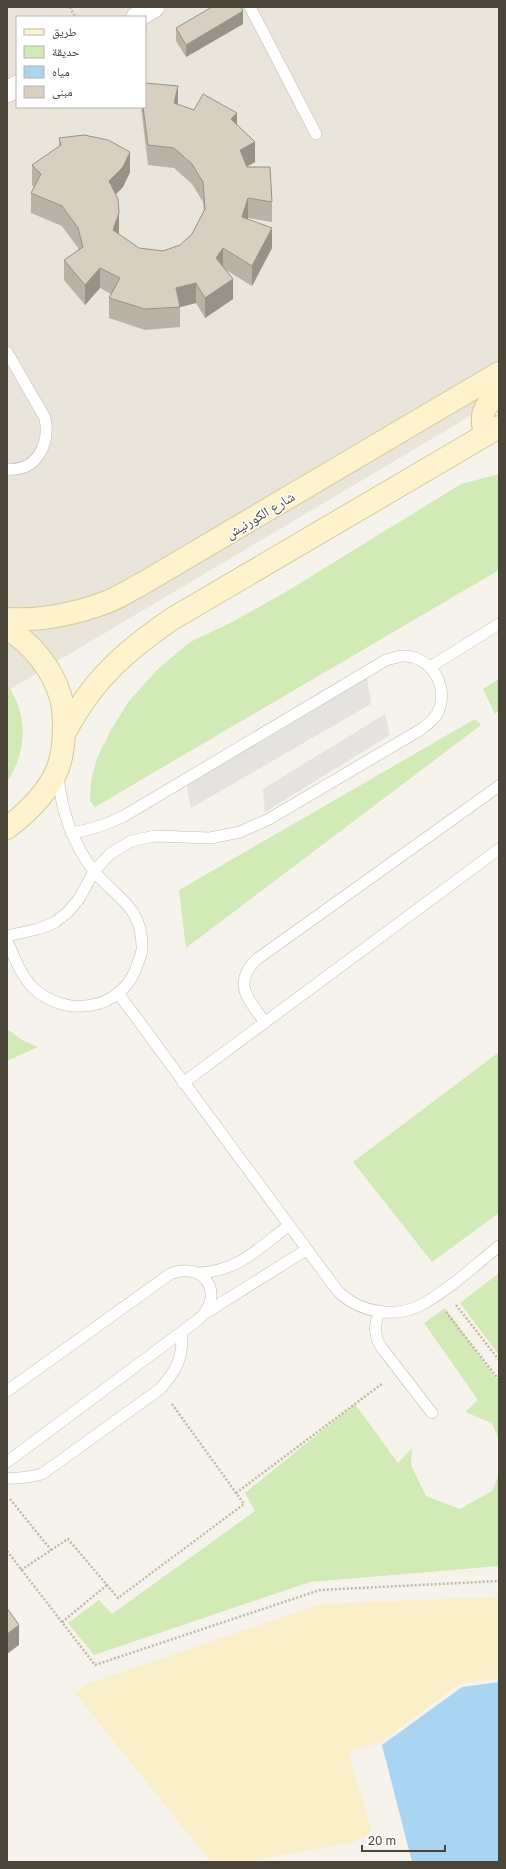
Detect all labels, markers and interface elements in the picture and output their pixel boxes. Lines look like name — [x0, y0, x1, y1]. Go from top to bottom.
legend — [16, 16, 146, 108]
text: طريق — [52, 24, 77, 39]
text: حديقة — [52, 44, 80, 59]
text: مياه — [52, 64, 70, 79]
text: مبنى — [52, 84, 73, 99]
street label: شارع الكورنيش — [222, 487, 299, 544]
scale bar — [362, 1827, 445, 1853]
text: 20 m — [368, 1833, 396, 1848]

